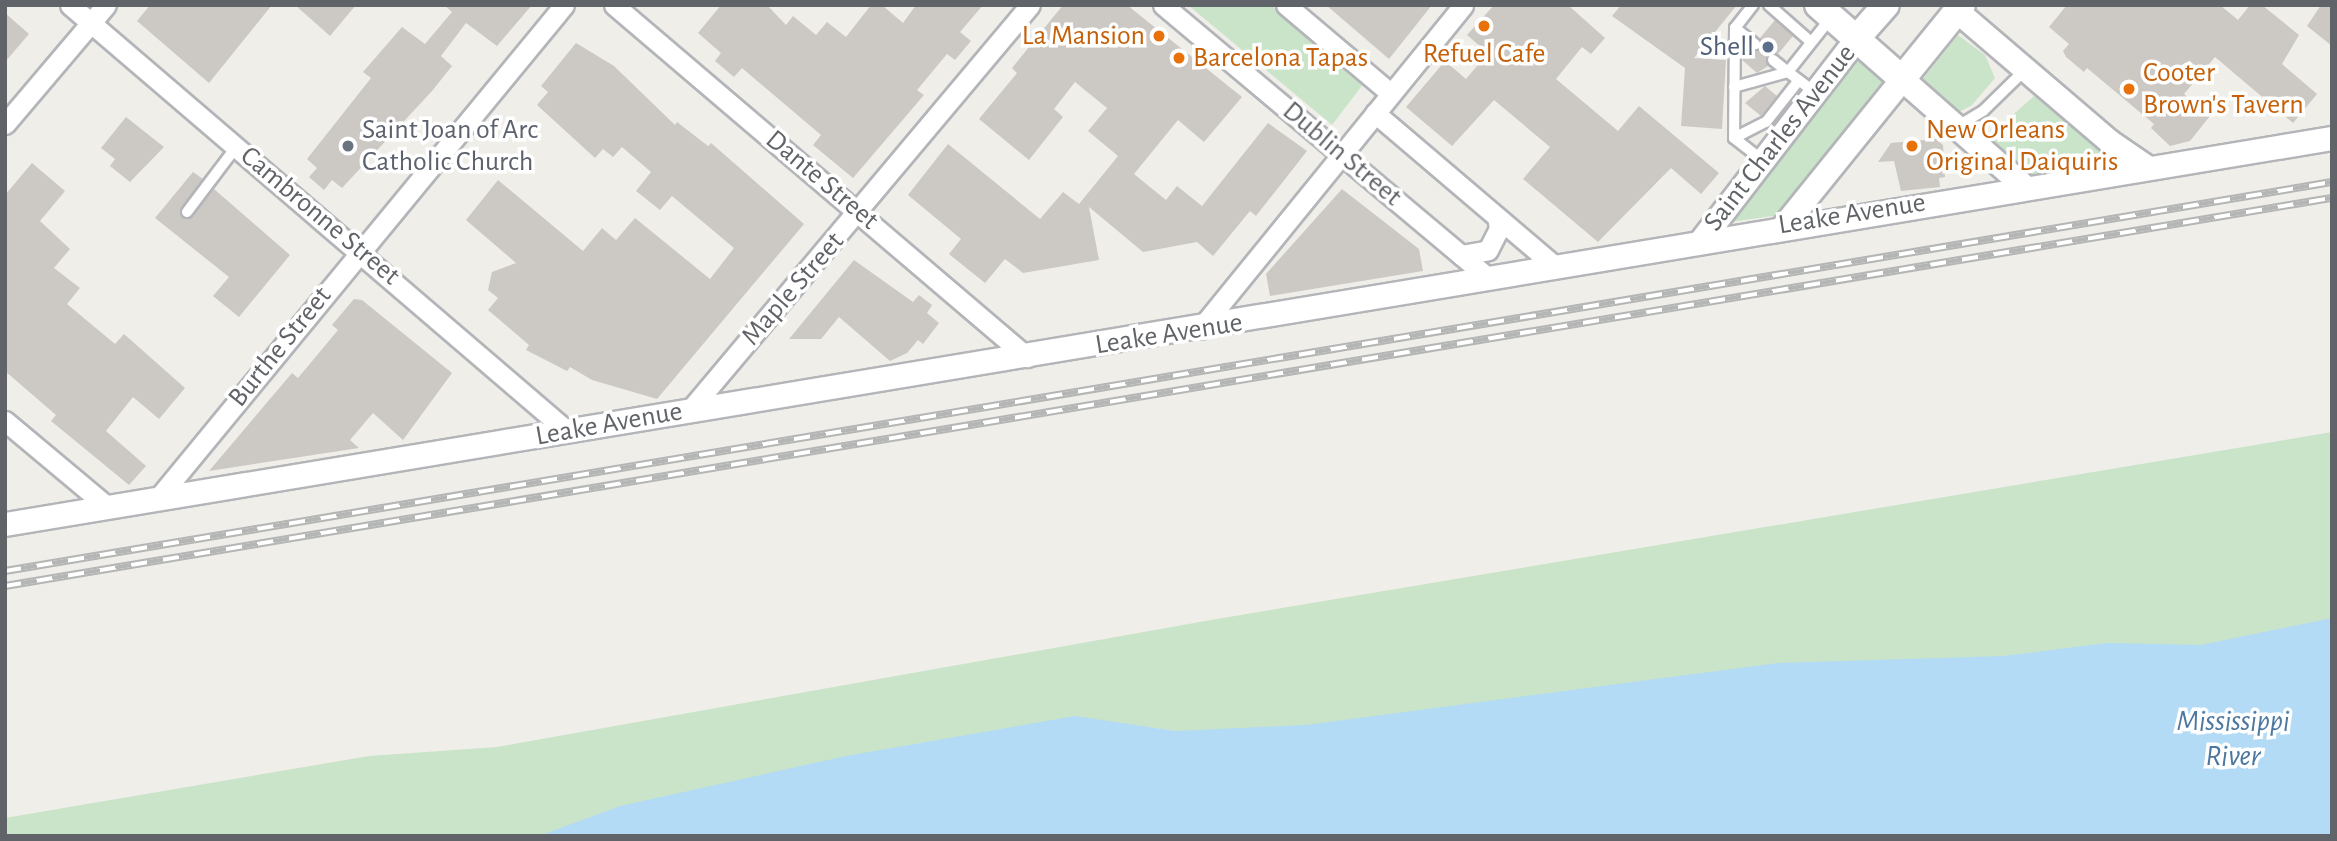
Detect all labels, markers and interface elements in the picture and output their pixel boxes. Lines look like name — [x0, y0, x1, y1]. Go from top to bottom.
marker: Refuel Cafe — [1476, 18, 1492, 34]
place label: La Mansion — [1022, 19, 1145, 53]
marker: La Mansion — [1151, 28, 1167, 44]
place label: Shell — [1700, 30, 1754, 64]
place label: Refuel Cafe — [1423, 37, 1545, 71]
street label: Saint Charles Avenue — [1697, 38, 1863, 238]
marker: Shell — [1760, 39, 1776, 55]
place label: Barcelona Tapas — [1193, 41, 1368, 75]
marker: Barcelona Tapas — [1171, 50, 1187, 66]
place label: Cooter Brown's Tavern — [2143, 56, 2304, 122]
marker: Cooter Brown's Tavern — [2121, 81, 2137, 97]
street label: Dublin Street — [1275, 94, 1409, 214]
place label: Saint Joan of Arc Catholic Church — [362, 113, 538, 179]
place label: New Orleans Original Daiquiris — [1926, 113, 2118, 179]
street label: Dante Street — [759, 123, 885, 237]
marker: Saint Joan of Arc Catholic Church — [340, 138, 356, 154]
marker: New Orleans Original Daiquiris — [1904, 138, 1920, 154]
street label: Cambronne Street — [233, 139, 407, 293]
street label: Leake Avenue — [1776, 186, 1928, 242]
street label: Maple Street — [735, 225, 851, 353]
street label: Burthe Street — [221, 280, 339, 414]
street label: Leake Avenue — [1093, 306, 1245, 362]
street label: Leake Avenue — [533, 395, 685, 453]
water label: Mississippi River — [2176, 703, 2290, 774]

